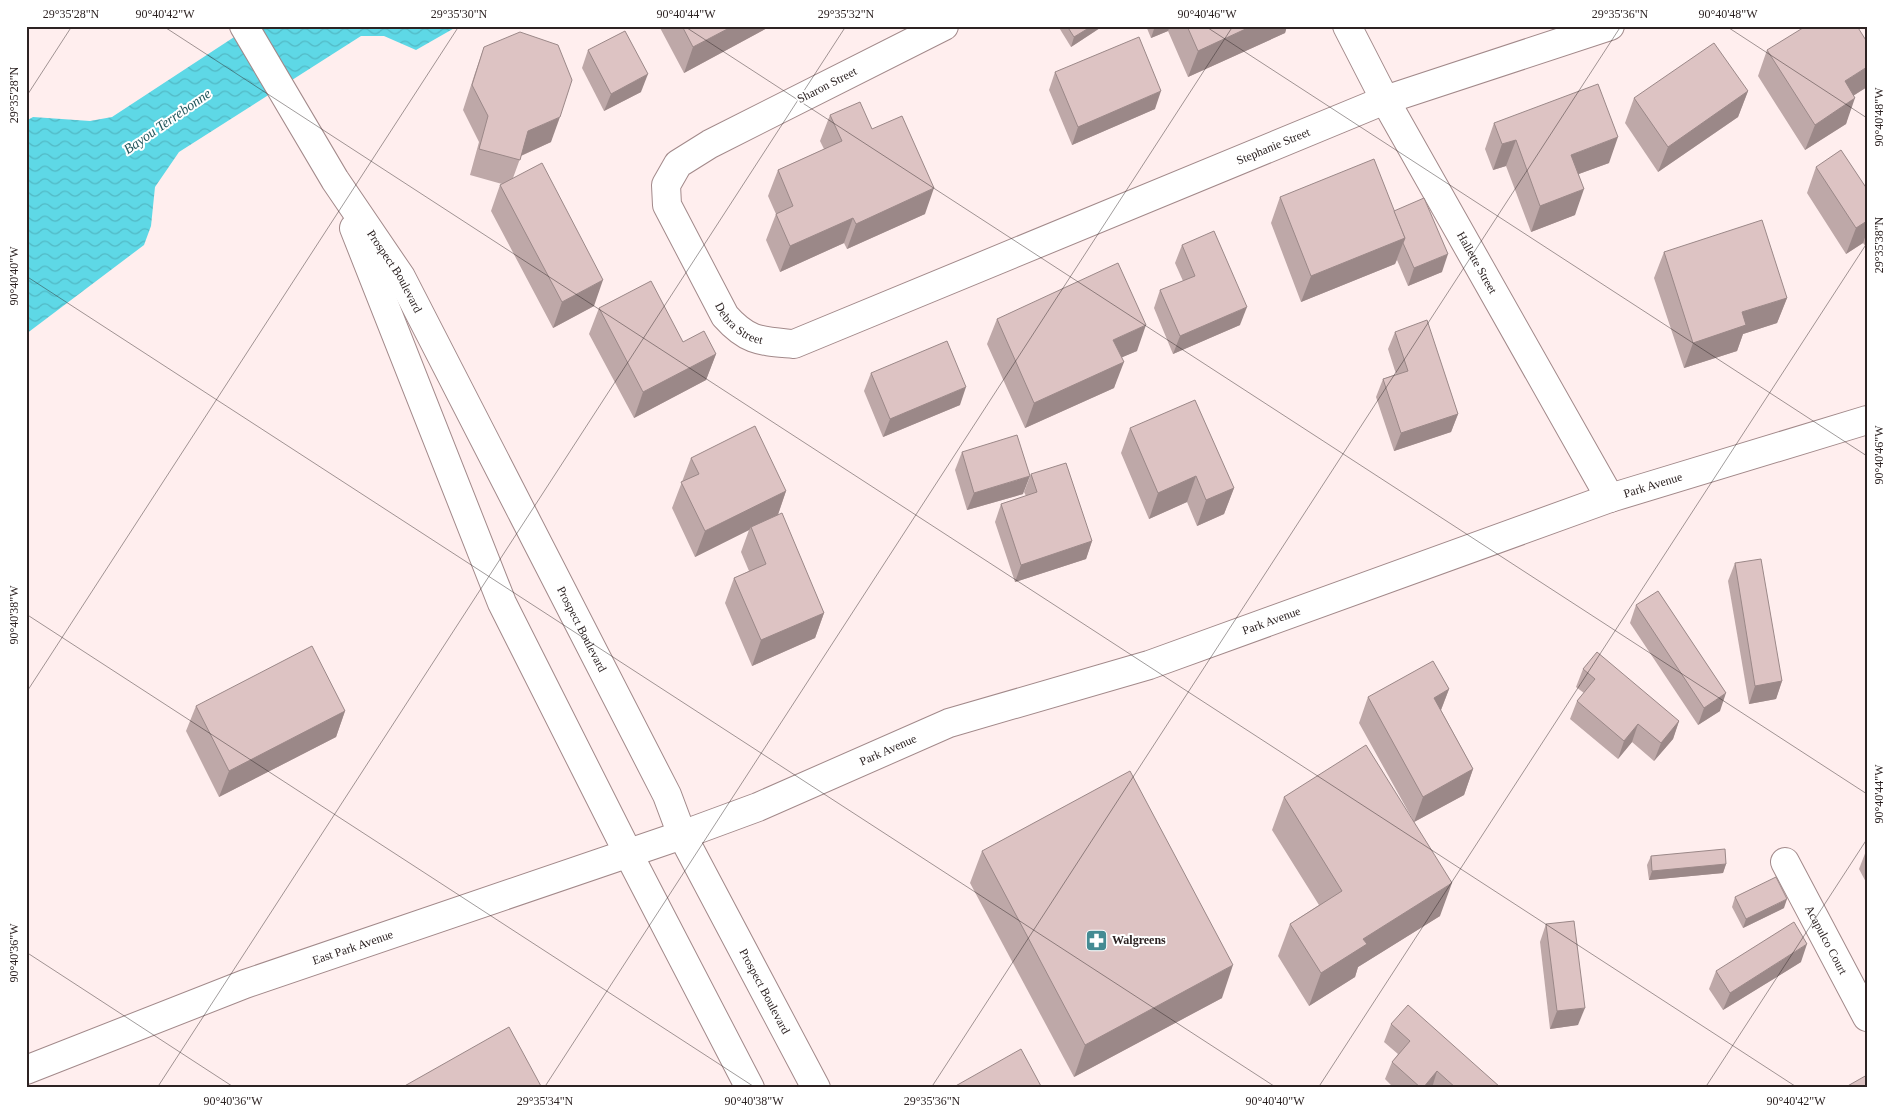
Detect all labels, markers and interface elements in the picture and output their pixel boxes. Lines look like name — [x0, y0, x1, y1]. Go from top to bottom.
text: 29°35'28"N — [43, 7, 100, 21]
text: 90°40'42"W — [135, 7, 195, 21]
text: 29°35'30"N — [431, 7, 488, 21]
text: 90°40'44"W — [656, 7, 716, 21]
text: 29°35'32"N — [818, 7, 875, 21]
text: 90°40'46"W — [1177, 7, 1237, 21]
text: 29°35'36"N — [1592, 7, 1649, 21]
text: 90°40'48"W — [1698, 7, 1758, 21]
street label: Sharon Street — [795, 64, 860, 106]
text: 29°35'28"N — [7, 66, 21, 123]
water label: Bayou Terrebonne — [121, 86, 214, 157]
text: 90°40'48"W — [1872, 87, 1886, 147]
street label: Stephanie Street — [1234, 124, 1313, 168]
text: 29°35'38"N — [1872, 216, 1886, 273]
street label: Prospect Boulevard — [364, 227, 425, 315]
street label: Hallette Street — [1454, 229, 1500, 297]
text: 90°40'40"W — [7, 246, 21, 306]
street label: Debra Street — [712, 300, 765, 347]
text: 90°40'46"W — [1872, 425, 1886, 485]
street label: Park Avenue — [1622, 469, 1684, 501]
street label: Prospect Boulevard — [554, 584, 610, 674]
text: 90°40'38"W — [7, 585, 21, 645]
street label: Park Avenue — [1240, 604, 1302, 638]
street label: Park Avenue — [857, 731, 919, 768]
text: 90°40'44"W — [1872, 764, 1886, 824]
street label: Acapulco Court — [1802, 903, 1850, 977]
text: 90°40'36"W — [7, 923, 21, 983]
street label: East Park Avenue — [310, 927, 395, 968]
pharmacy icon: Walgreens — [1084, 928, 1108, 952]
place label: Walgreens — [1112, 933, 1166, 947]
street label: Prospect Boulevard — [736, 946, 793, 1036]
text: 90°40'36"W — [203, 1094, 263, 1108]
text: 29°35'34"N — [517, 1094, 574, 1108]
text: 90°40'38"W — [724, 1094, 784, 1108]
text: 29°35'36"N — [904, 1094, 961, 1108]
text: 90°40'40"W — [1245, 1094, 1305, 1108]
text: 90°40'42"W — [1766, 1094, 1826, 1108]

